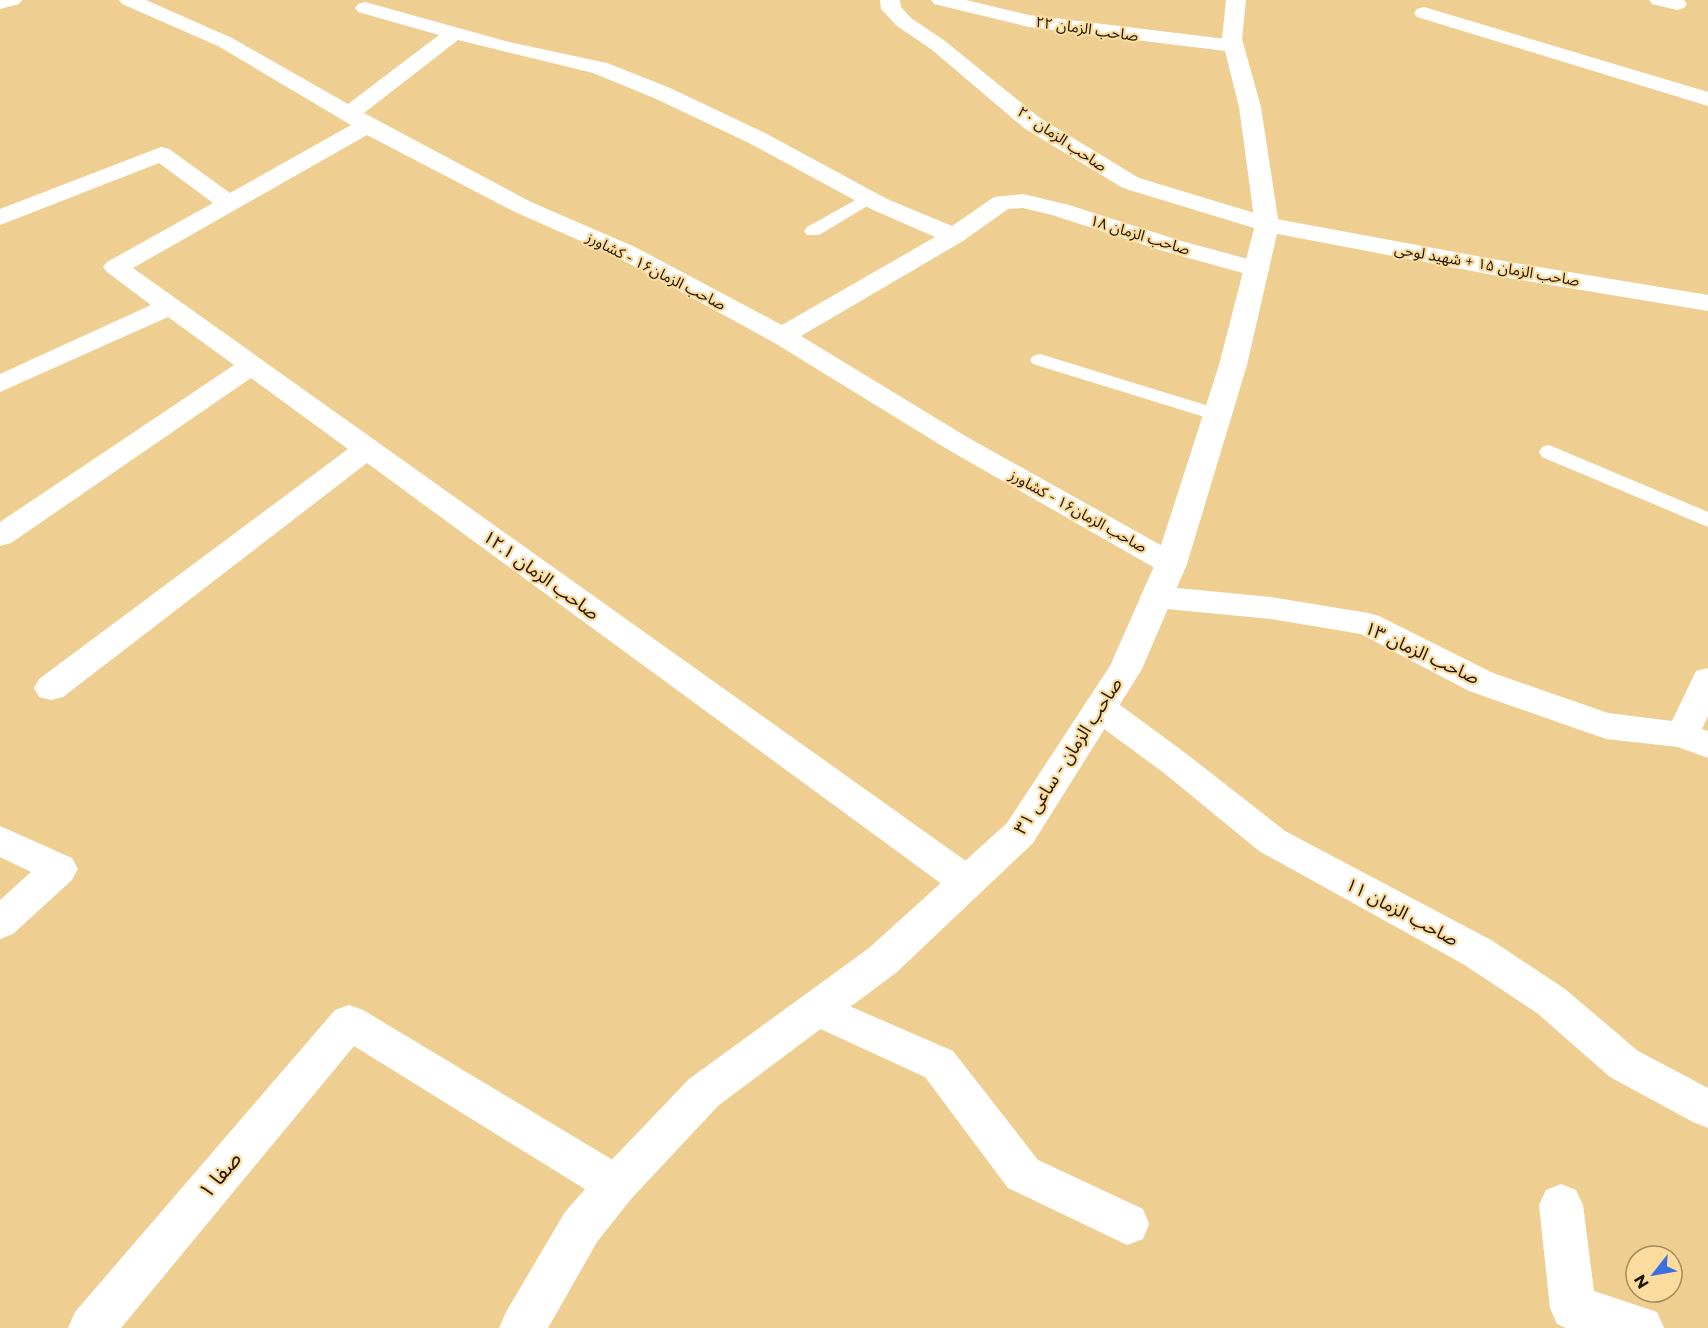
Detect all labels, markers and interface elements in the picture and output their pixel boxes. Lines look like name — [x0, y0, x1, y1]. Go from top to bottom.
street label: صاحب الزمان ۲۲ — [1035, 12, 1140, 45]
street label: صاحب الزمان ۲۰ — [1014, 102, 1110, 175]
street label: صاحب الزمان ۱۸ — [1088, 210, 1192, 259]
street label: صاحب الزمان۱۶ - کشاورز — [582, 227, 729, 314]
street label: صاحب الزمان ۱۵ + شهید لوحی — [1393, 239, 1581, 290]
street label: صاحب الزمان۱۶ - کشاورز — [1005, 464, 1150, 556]
street label: صاحب الزمان ۱۲.۱ — [479, 525, 603, 625]
street label: صاحب الزمان ۱۳ — [1361, 617, 1483, 689]
street label: صاحب الزمان - ساعی ۳۱ — [1009, 674, 1127, 838]
street label: صاحب الزمان ۱۱ — [1342, 873, 1462, 951]
street label: صفا ۱ — [193, 1146, 246, 1203]
north arrow — [1624, 1244, 1684, 1304]
text: N — [1630, 1271, 1653, 1292]

